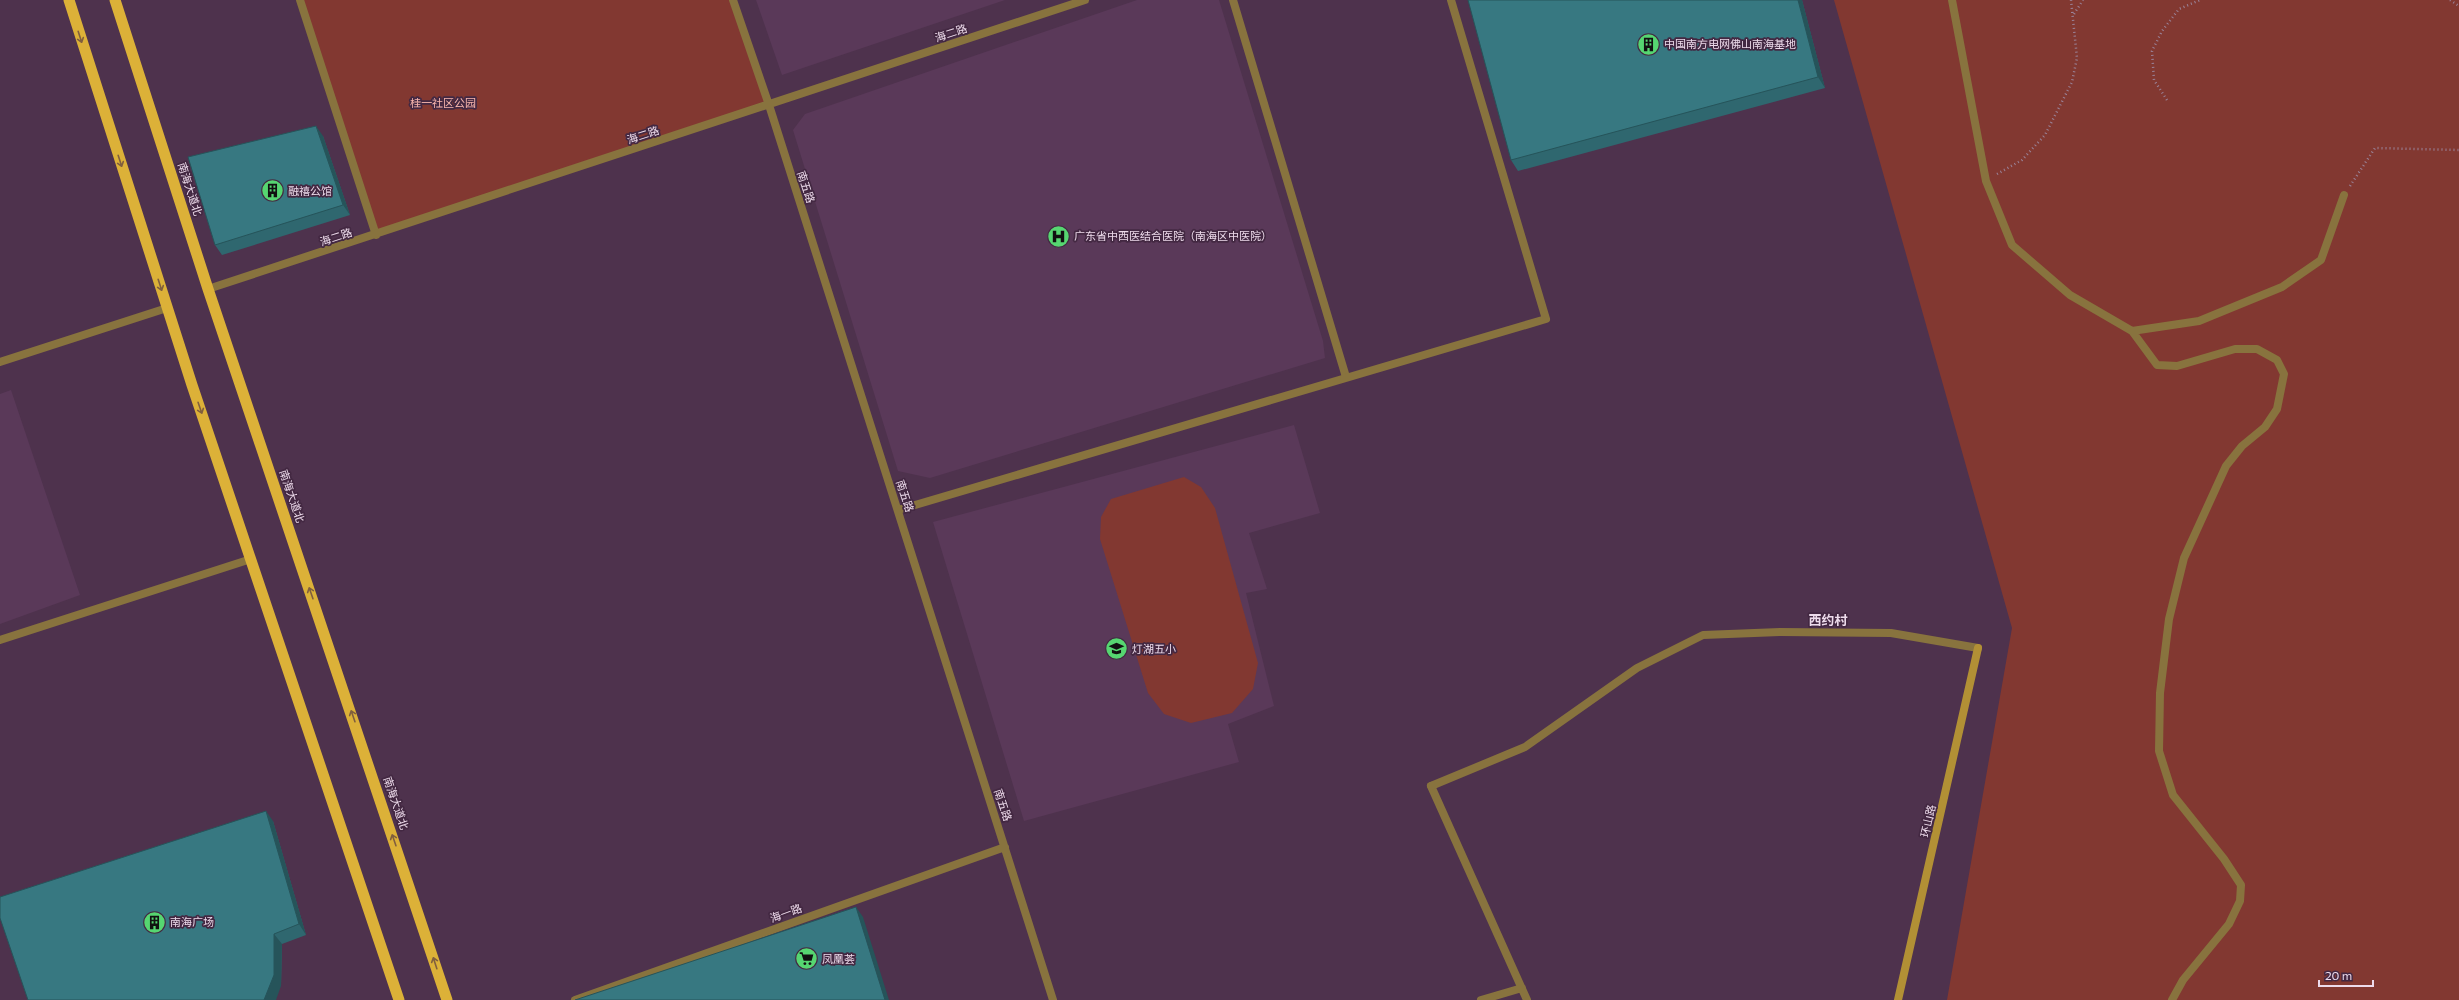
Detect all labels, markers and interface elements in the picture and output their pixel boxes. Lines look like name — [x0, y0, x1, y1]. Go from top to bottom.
street label: 海二路 — [933, 21, 969, 44]
one-way arrow — [77, 31, 85, 43]
building icon: 中国南方电网佛山南海基地 — [1636, 31, 1662, 57]
place label: 中国南方电网佛山南海基地 — [1664, 37, 1796, 50]
park label: 桂一社区公园 — [410, 96, 476, 109]
street label: 海二路 — [625, 123, 661, 146]
one-way arrow — [117, 154, 124, 167]
street label: 南海大道北 — [176, 161, 205, 217]
street label: 南五路 — [795, 169, 818, 205]
building icon: 融禧公馆 — [259, 178, 285, 204]
place label: 融禧公馆 — [288, 184, 332, 197]
hospital icon: 广东省中西医结合医院（南海区中医院） — [1046, 223, 1072, 249]
street label: 海二路 — [318, 225, 354, 248]
place label: 广东省中西医结合医院（南海区中医院） — [1074, 229, 1272, 242]
one-way arrow — [156, 279, 164, 291]
one-way arrow — [197, 402, 204, 415]
street label: 南海大道北 — [277, 468, 308, 524]
street label: 南五路 — [894, 478, 917, 514]
one-way arrow — [307, 587, 314, 600]
district label: 西约村 — [1808, 612, 1848, 628]
school or university icon: 灯湖五小 — [1103, 636, 1129, 662]
place label: 灯湖五小 — [1132, 642, 1176, 655]
one-way arrow — [348, 711, 356, 723]
street label: 南海大道北 — [381, 775, 412, 831]
street label: 南五路 — [992, 787, 1015, 823]
street label: 环山路 — [1917, 803, 1938, 838]
one-way arrow — [390, 834, 398, 846]
street label: 海一路 — [768, 901, 804, 924]
building icon: 南海广场 — [141, 909, 167, 935]
place label: 南海广场 — [170, 915, 214, 928]
supermarket icon: 凤凰荟 — [794, 946, 820, 972]
place label: 凤凰荟 — [822, 952, 855, 965]
one-way arrow — [431, 957, 438, 970]
scale bar — [2319, 962, 2373, 988]
text: 20 m — [2325, 968, 2352, 982]

